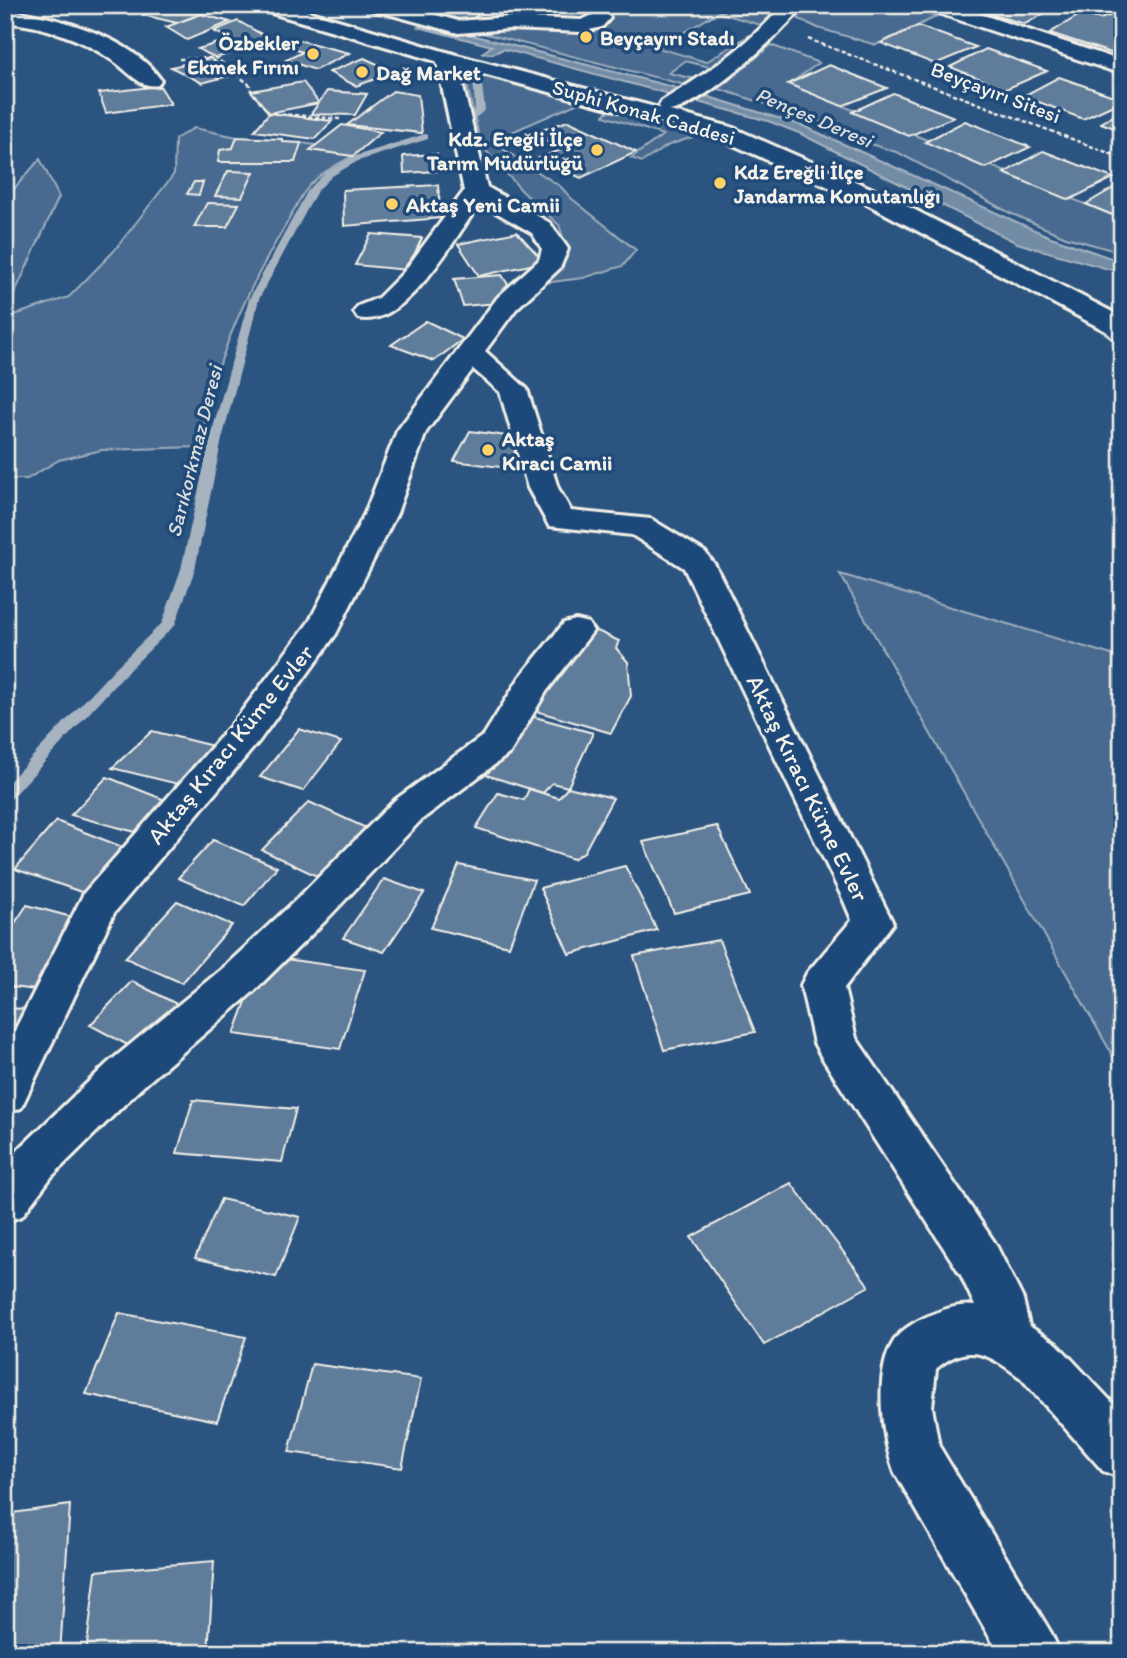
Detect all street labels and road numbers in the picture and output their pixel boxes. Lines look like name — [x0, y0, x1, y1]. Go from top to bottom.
street label: Beyçayırı Sitesi — [928, 56, 1064, 128]
street label: Suphi Konak Caddesi — [550, 74, 738, 150]
street label: Aktaş Kıracı Küme Evler — [141, 638, 320, 850]
street label: Aktaş Kıracı Küme Evler — [741, 670, 876, 906]

